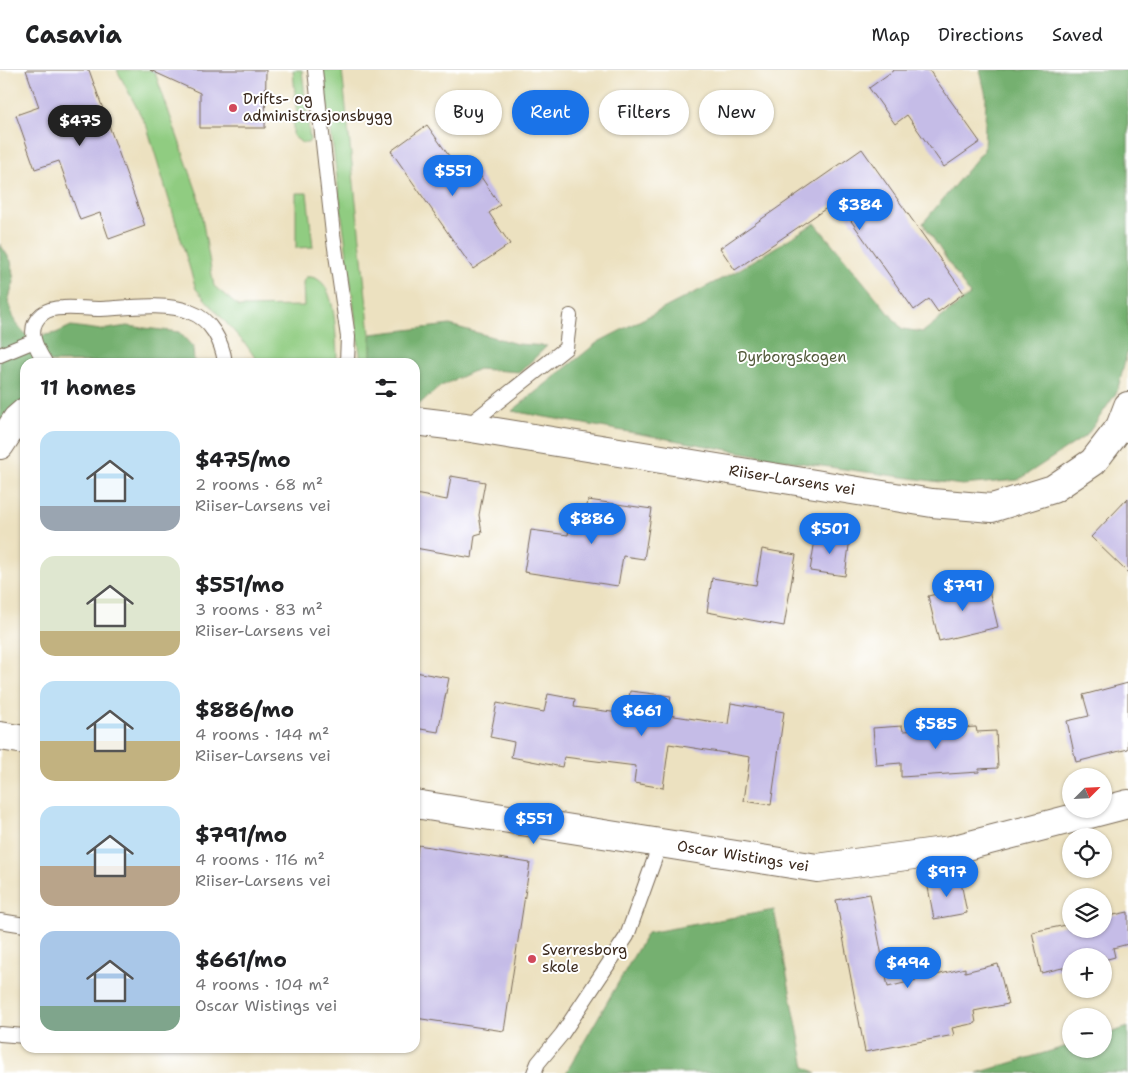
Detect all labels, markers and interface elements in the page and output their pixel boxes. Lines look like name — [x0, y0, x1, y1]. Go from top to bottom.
text: Casavia — [25, 19, 122, 51]
text: Map — [872, 23, 910, 47]
text: Directions — [938, 23, 1024, 47]
text: Saved — [1052, 23, 1103, 47]
place label: Drifts- og administrasjonsbygg — [243, 89, 392, 126]
chip: Buy — [435, 90, 502, 135]
chip: Rent — [512, 90, 589, 135]
chip: Filters — [599, 90, 689, 135]
chip: New — [699, 90, 774, 135]
marker: Drifts- og administrasjonsbygg — [227, 102, 239, 114]
pin: $475 — [50, 104, 110, 147]
text: $475 — [59, 110, 101, 131]
pin: $551 — [423, 154, 483, 197]
text: $551 — [434, 160, 472, 181]
pin: $384 — [830, 189, 890, 231]
text: $384 — [838, 194, 882, 215]
park label: Dyrborgskogen — [738, 347, 846, 367]
text: 11 homes — [40, 374, 136, 402]
icon: filters — [372, 374, 400, 402]
text: $475/mo — [195, 446, 291, 474]
icon: home — [80, 451, 140, 511]
street label: Riiser-Larsens vei — [728, 460, 856, 500]
text: 2 rooms · 68 m² — [195, 474, 323, 495]
text: Riiser-Larsens vei — [195, 495, 331, 516]
pin: $886 — [562, 502, 622, 545]
text: $886 — [570, 508, 614, 529]
pin: $501 — [800, 512, 860, 555]
text: $501 — [810, 518, 850, 539]
pin: $791 — [933, 570, 993, 612]
text: $551/mo — [195, 571, 284, 599]
text: $791 — [943, 575, 983, 596]
icon: home — [80, 576, 140, 636]
text: 3 rooms · 83 m² — [195, 599, 323, 620]
text: Riiser-Larsens vei — [195, 620, 331, 641]
pin: $661 — [612, 694, 672, 737]
text: $886/mo — [195, 696, 294, 724]
text: $661 — [622, 700, 662, 721]
icon: home — [80, 701, 140, 761]
pin: $585 — [906, 708, 966, 750]
text: $585 — [915, 713, 957, 734]
text: 4 rooms · 144 m² — [195, 724, 329, 745]
text: Riiser-Larsens vei — [195, 745, 331, 766]
north arrow — [1062, 768, 1112, 818]
map controls — [1062, 768, 1112, 1058]
pin: $551 — [504, 802, 564, 845]
text: $551 — [515, 808, 553, 829]
text: $791/mo — [195, 821, 287, 849]
icon: home — [80, 826, 140, 886]
button: locate — [1062, 828, 1112, 878]
street label: Oscar Wistings vei — [676, 836, 810, 876]
text: 4 rooms · 116 m² — [195, 849, 325, 870]
pin: $917 — [917, 856, 977, 898]
text: $917 — [927, 861, 967, 882]
text: Riiser-Larsens vei — [195, 870, 331, 891]
button: layers — [1062, 888, 1112, 938]
place label: Sverresborg skole — [542, 940, 627, 977]
text: $661/mo — [195, 946, 287, 974]
pin: $494 — [878, 946, 938, 989]
button: + — [1062, 948, 1112, 998]
icon: home — [80, 951, 140, 1011]
text: $494 — [886, 952, 930, 973]
marker: Sverresborg skole — [526, 953, 538, 965]
text: 4 rooms · 104 m² — [195, 974, 330, 995]
text: Oscar Wistings vei — [195, 995, 337, 1016]
button: − — [1062, 1008, 1112, 1058]

